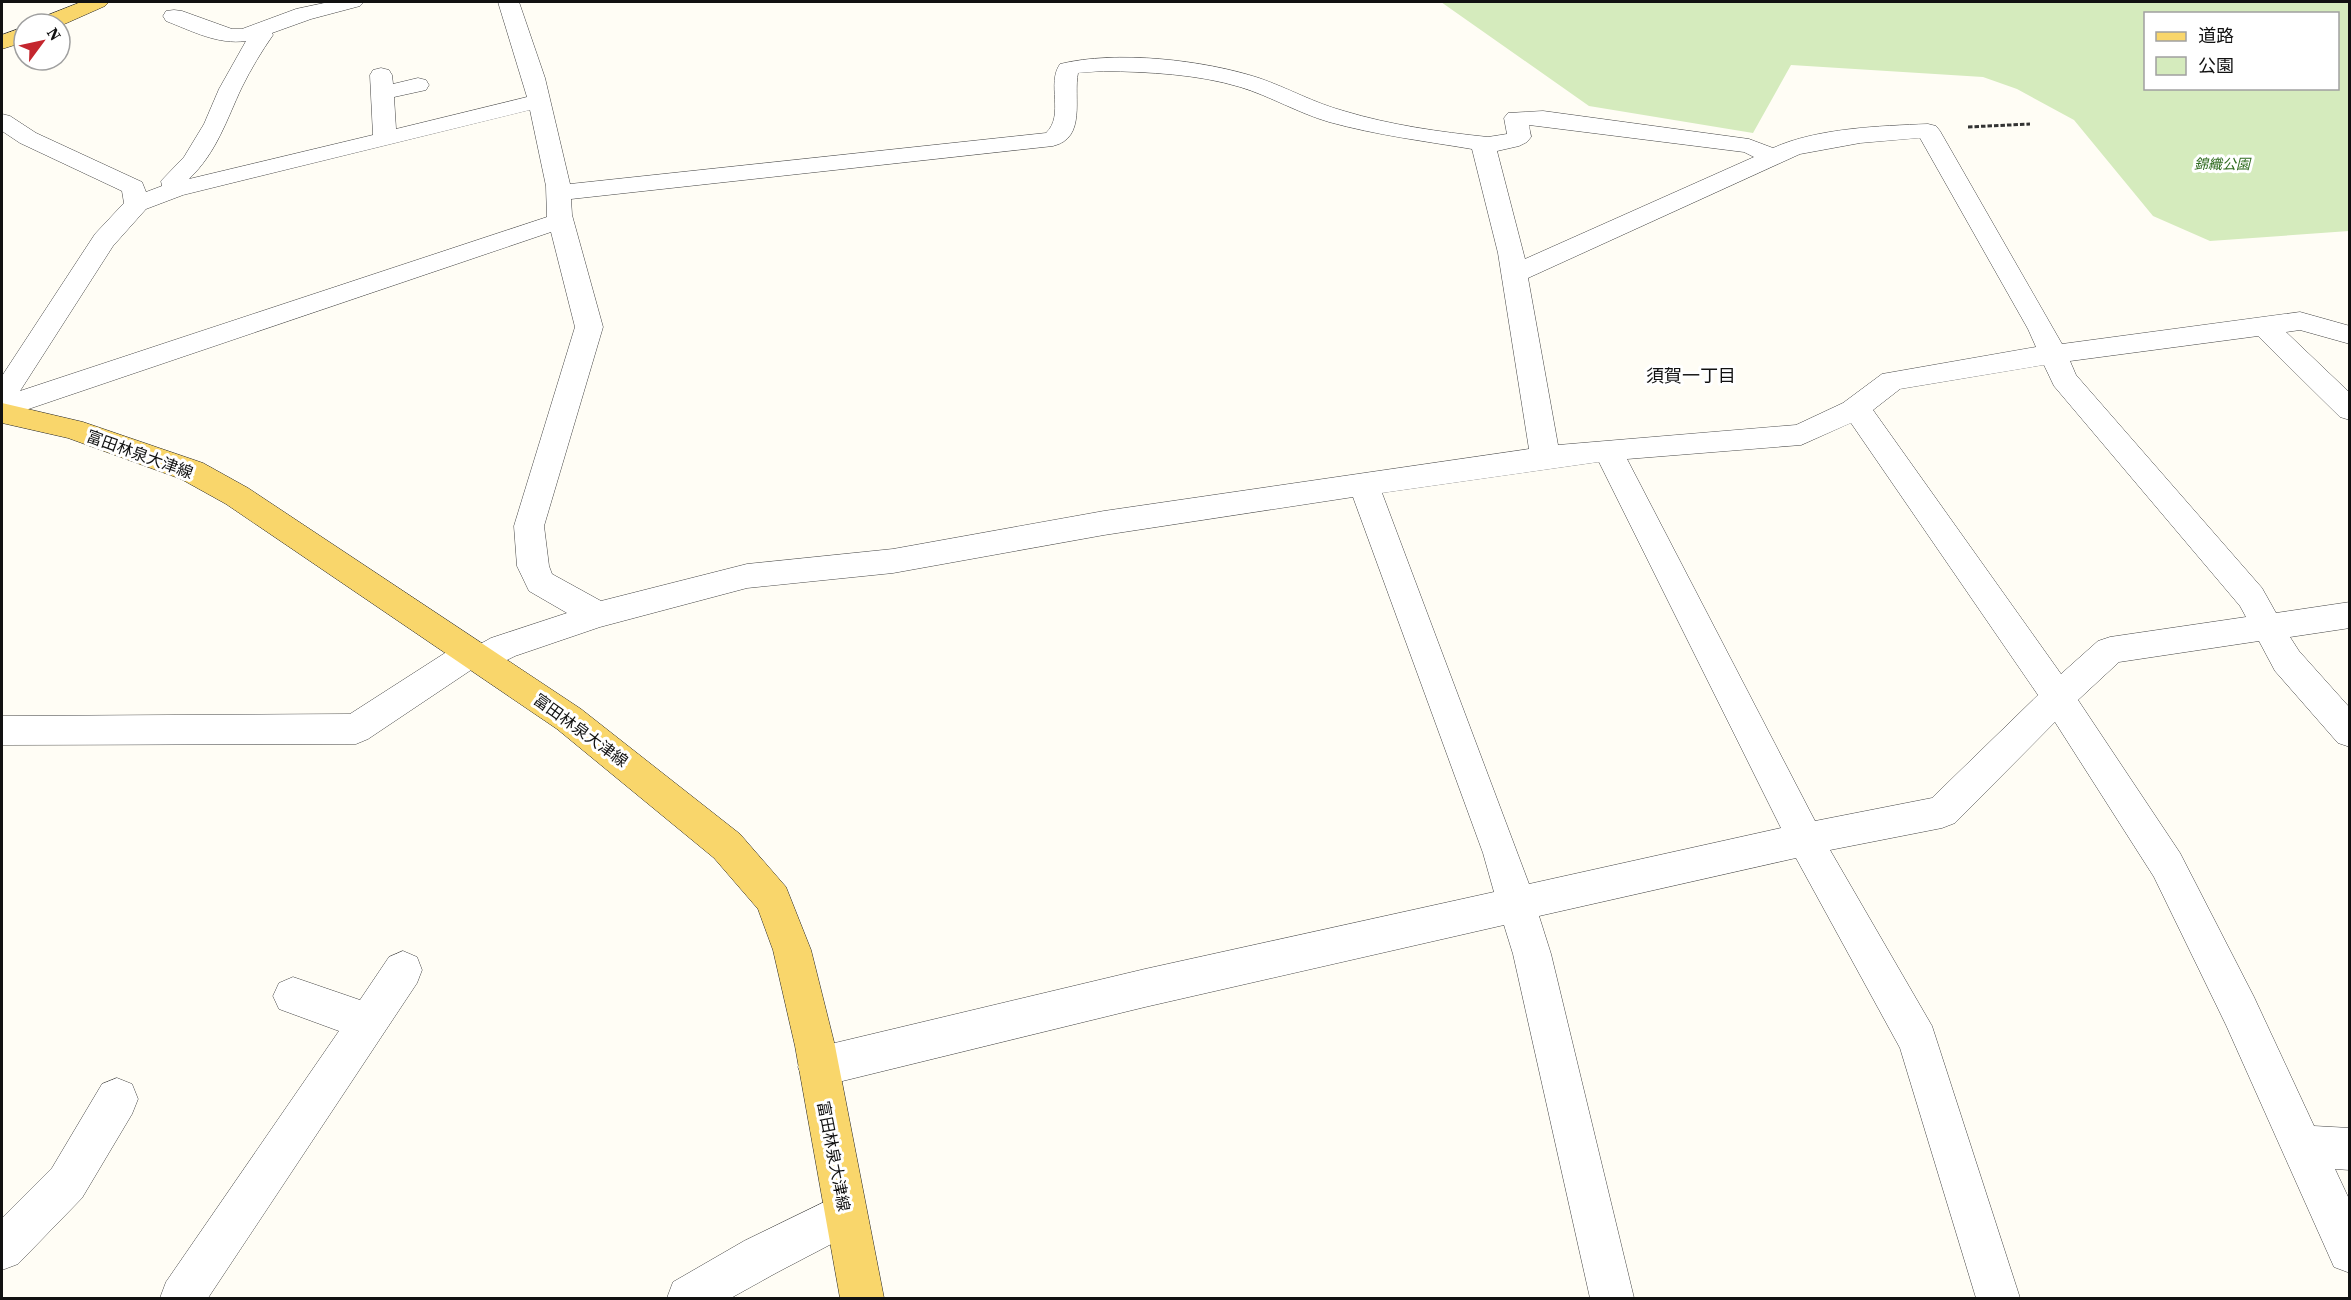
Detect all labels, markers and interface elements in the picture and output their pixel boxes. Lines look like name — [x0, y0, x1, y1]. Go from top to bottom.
north arrow — [12, 12, 72, 72]
legend — [2144, 12, 2339, 90]
text: N — [42, 23, 67, 45]
text: 道路 — [2198, 23, 2234, 48]
text: 公園 — [2198, 53, 2234, 78]
park label: 錦織公園 — [2194, 154, 2252, 174]
district label: 須賀一丁目 — [1646, 363, 1736, 388]
street label: 富田林泉大津線 — [84, 425, 196, 483]
street label: 富田林泉大津線 — [529, 688, 633, 772]
street label: 富田林泉大津線 — [813, 1099, 855, 1213]

